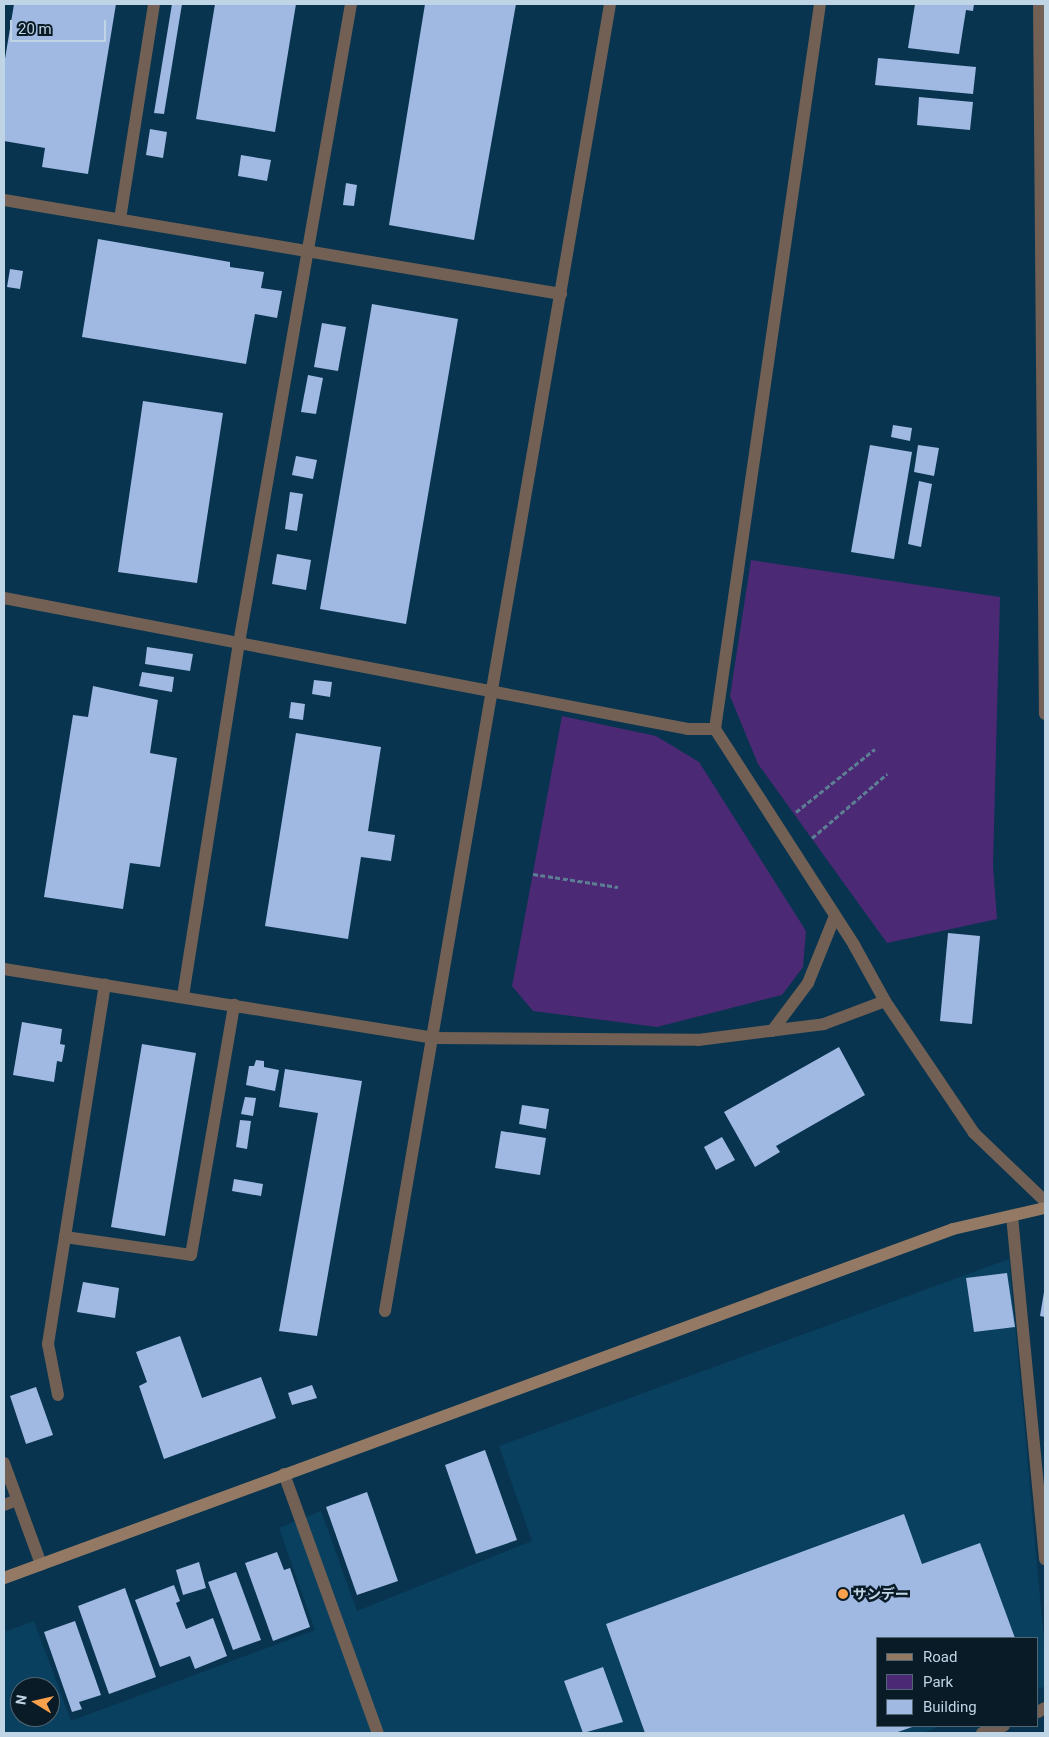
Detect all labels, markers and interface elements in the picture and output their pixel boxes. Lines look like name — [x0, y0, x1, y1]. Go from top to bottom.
scale bar — [12, 10, 109, 42]
text: 20 m — [18, 20, 52, 38]
place label: サンデー — [853, 1586, 909, 1602]
marker: サンデー — [837, 1588, 849, 1600]
legend — [876, 1637, 1039, 1727]
text: Road — [923, 1648, 957, 1666]
text: Park — [923, 1673, 953, 1691]
north arrow — [10, 1677, 60, 1727]
text: N — [12, 1694, 30, 1706]
text: Building — [923, 1698, 977, 1716]

